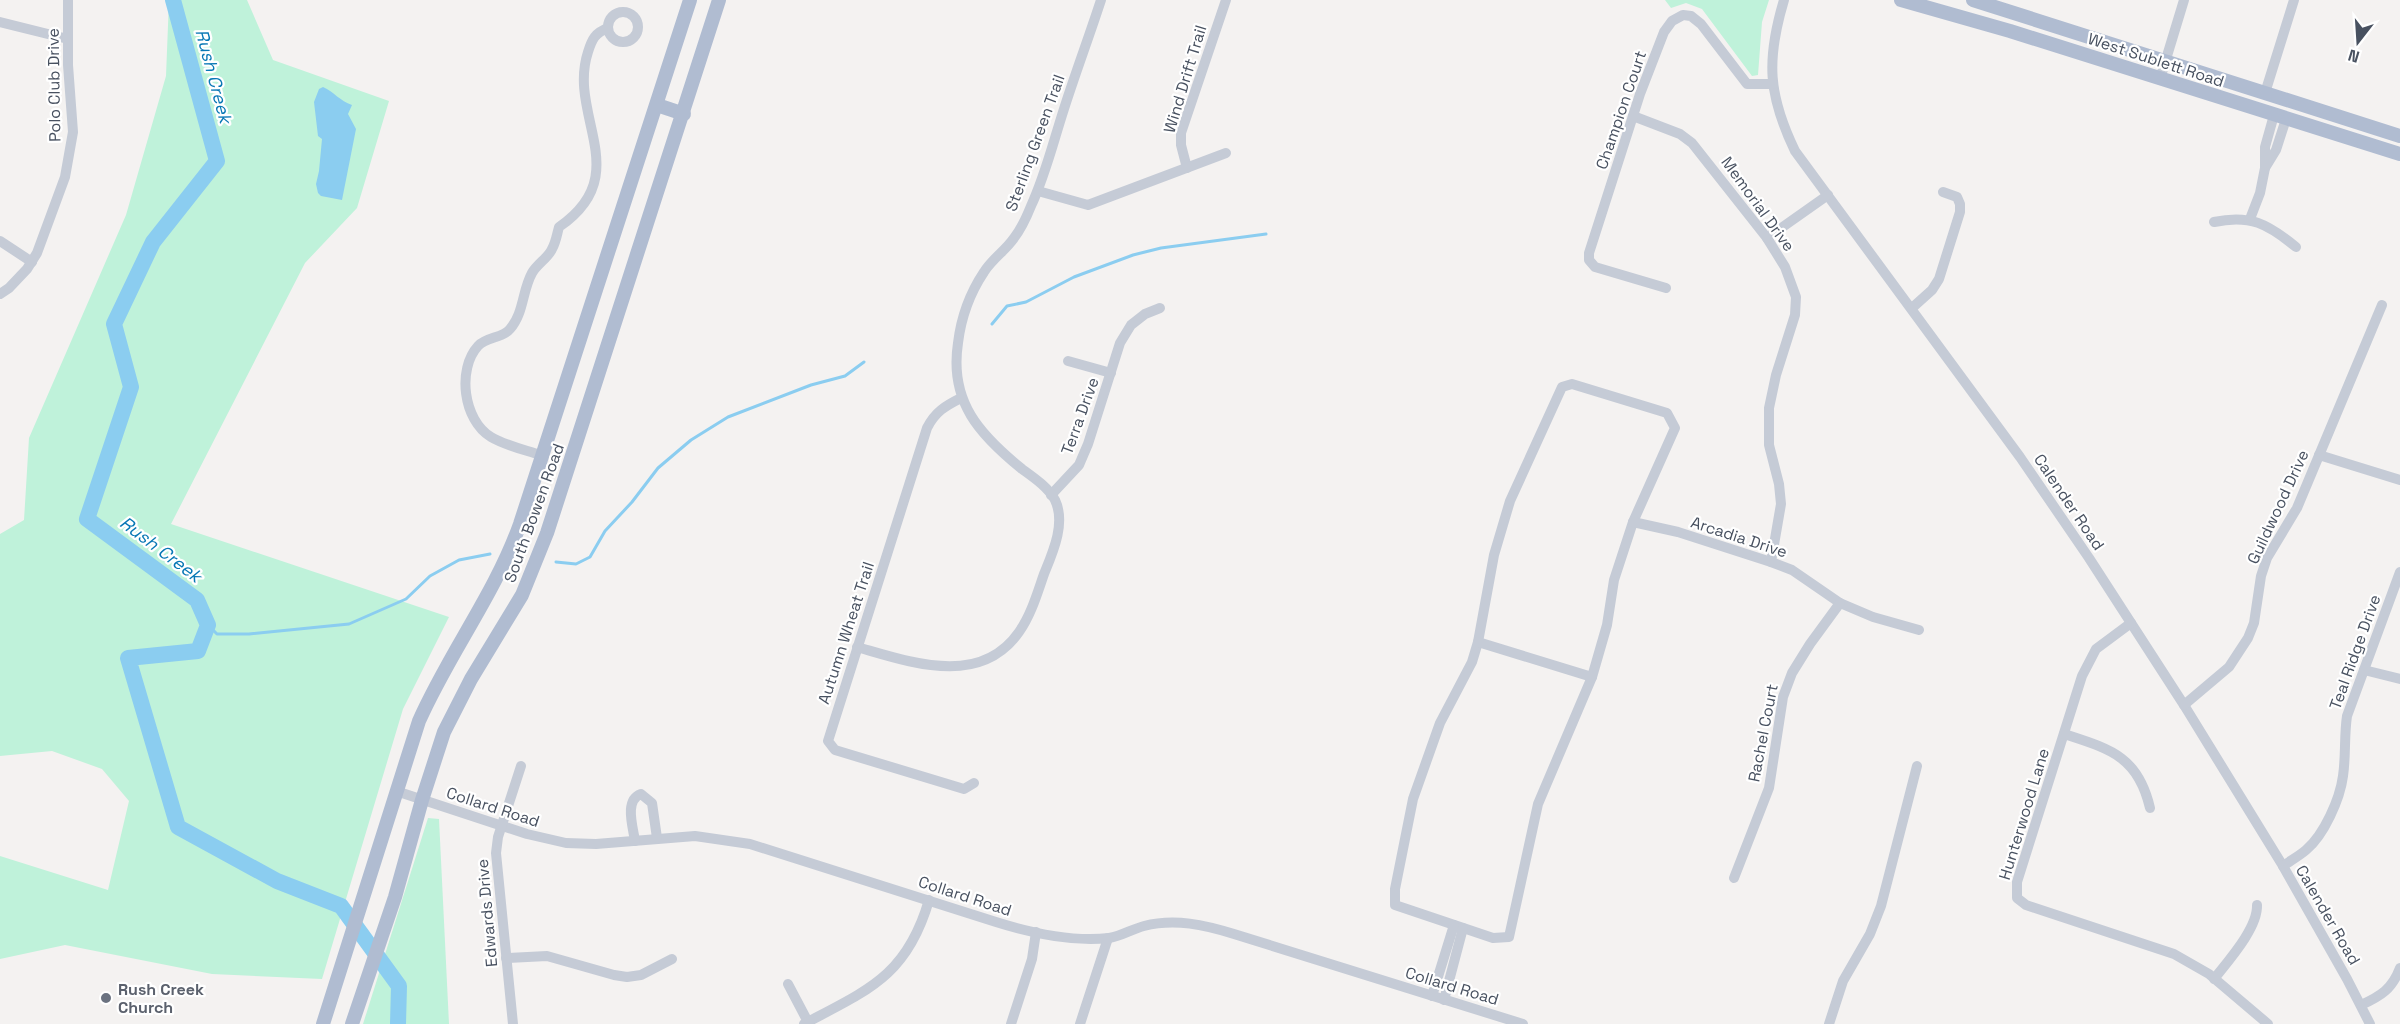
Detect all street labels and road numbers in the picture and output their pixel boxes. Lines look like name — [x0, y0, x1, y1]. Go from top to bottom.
street label: Wind Drift Trail — [1159, 23, 1211, 135]
street label: Polo Club Drive — [43, 28, 65, 142]
street label: West Sublett Road — [2085, 28, 2227, 92]
street label: Champion Court — [1591, 48, 1651, 172]
street label: Sterling Green Trail — [1000, 72, 1070, 214]
street label: Memorial Drive — [1716, 152, 1800, 256]
street label: Terra Drive — [1056, 374, 1104, 458]
street label: South Bowen Road — [499, 441, 569, 585]
street label: Guildwood Drive — [2242, 447, 2314, 567]
street label: Calender Road — [2029, 450, 2109, 554]
street label: Arcadia Drive — [1688, 512, 1790, 562]
street label: Autumn Wheat Trail — [813, 559, 879, 707]
street label: Teal Ridge Drive — [2324, 592, 2386, 712]
street label: Rachel Court — [1743, 682, 1783, 784]
street label: Hunterwood Lane — [1994, 746, 2054, 882]
street label: Collard Road — [444, 782, 542, 832]
street label: Edwards Drive — [472, 858, 502, 968]
street label: Calender Road — [2291, 861, 2365, 969]
street label: Collard Road — [916, 871, 1014, 921]
street label: Collard Road — [1403, 962, 1501, 1010]

